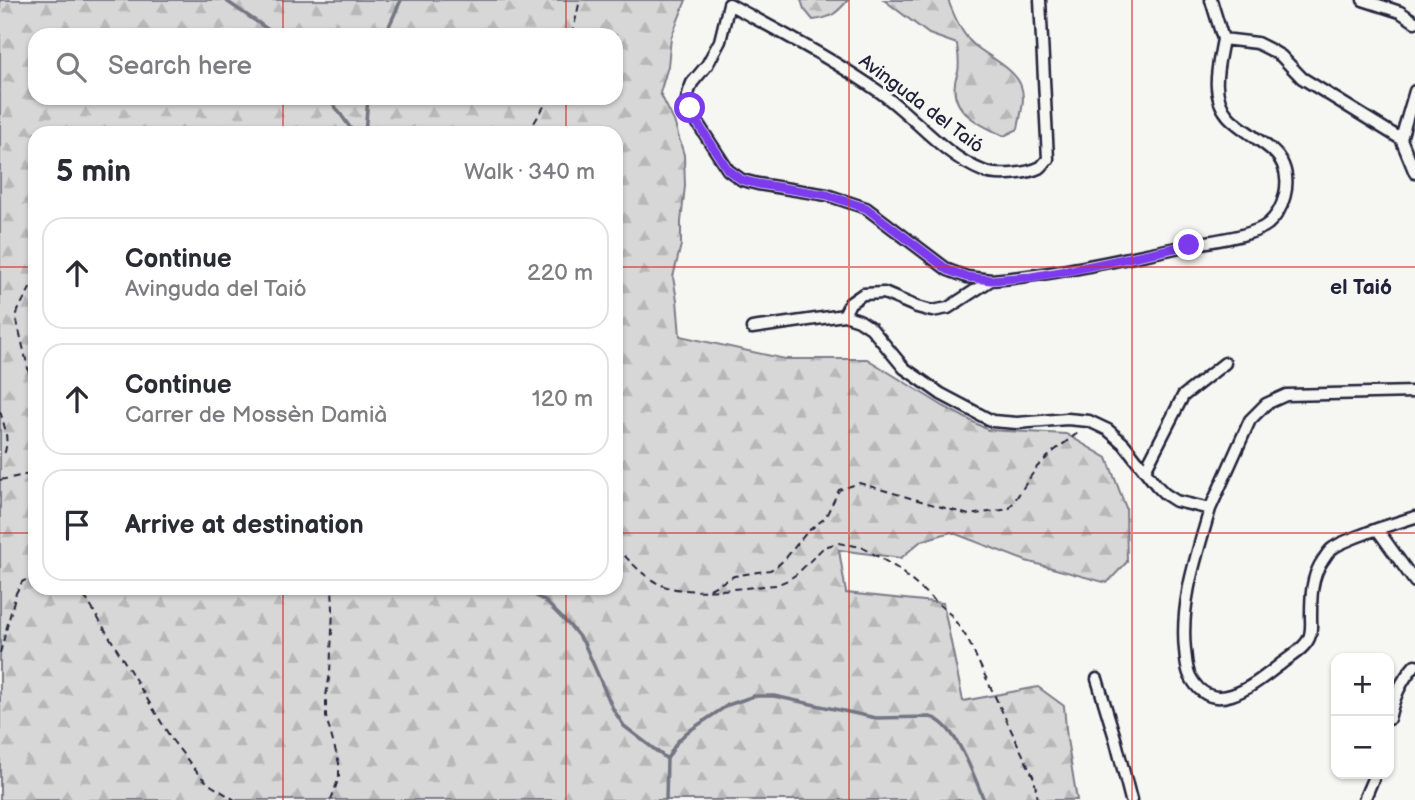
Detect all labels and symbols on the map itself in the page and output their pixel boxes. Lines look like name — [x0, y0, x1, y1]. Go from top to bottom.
street label: Avinguda del Taió — [854, 50, 988, 158]
route start — [674, 92, 705, 123]
route end — [1173, 229, 1204, 260]
district label: el Taió — [1330, 275, 1392, 300]

